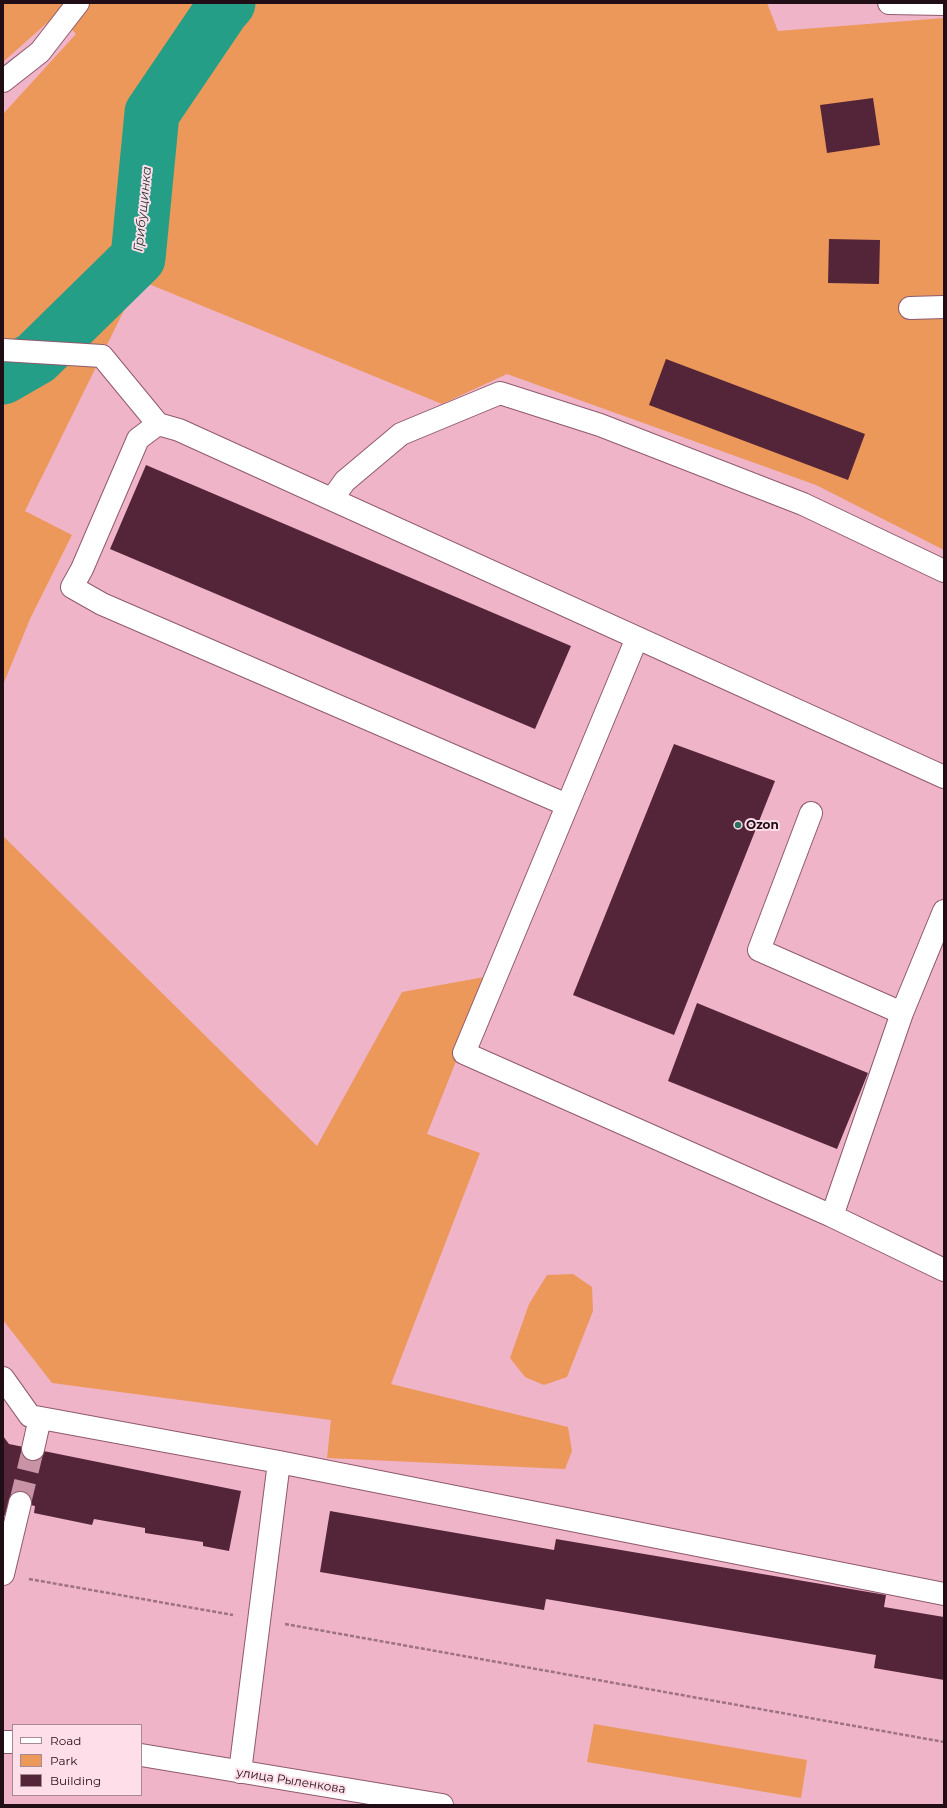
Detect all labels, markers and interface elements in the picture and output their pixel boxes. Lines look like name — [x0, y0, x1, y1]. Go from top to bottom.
water label: Грибущинка — [131, 166, 155, 252]
place label: Ozon — [746, 818, 779, 832]
marker: Ozon — [733, 820, 743, 830]
legend — [12, 1724, 142, 1796]
text: Road — [50, 1733, 81, 1748]
text: Park — [50, 1753, 77, 1768]
street label: улица Рыленкова — [236, 1765, 346, 1797]
text: Building — [50, 1773, 101, 1788]

